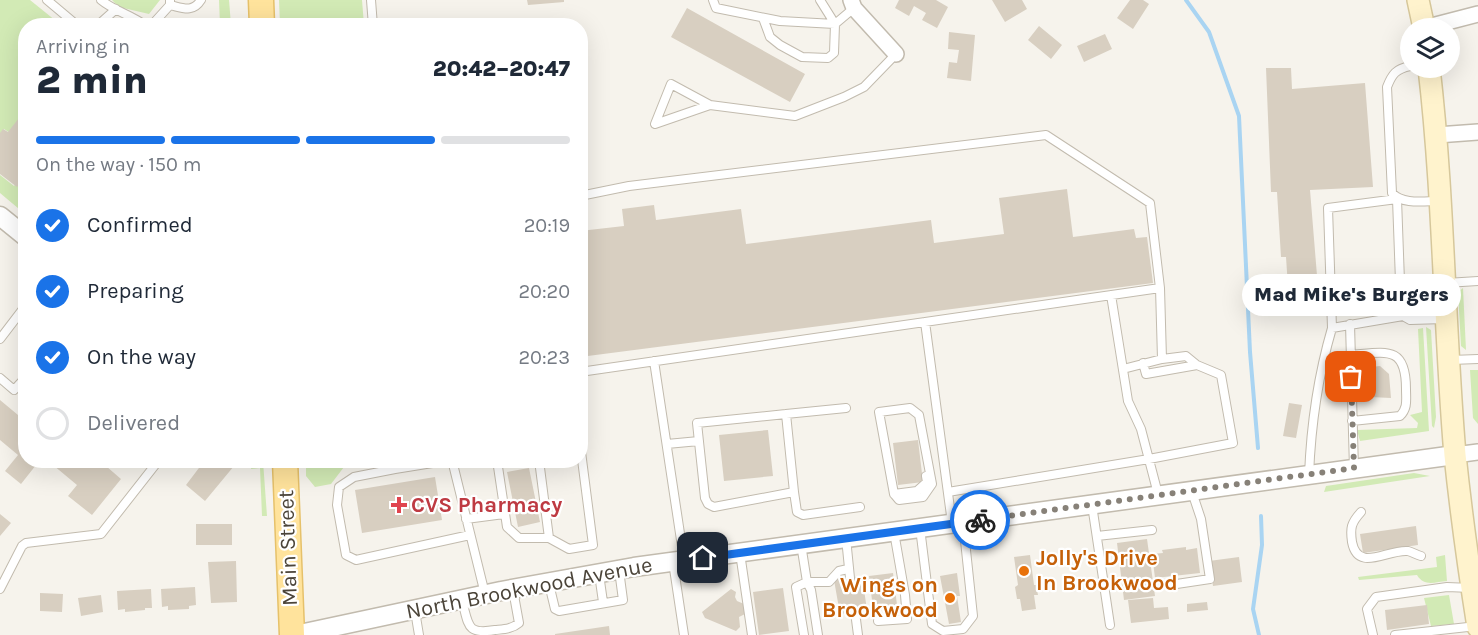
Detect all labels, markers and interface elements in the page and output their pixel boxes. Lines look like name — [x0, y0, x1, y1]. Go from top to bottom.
map controls — [1400, 18, 1460, 78]
button: layers — [1400, 18, 1460, 78]
text: Arriving in — [36, 35, 130, 58]
text: 20:42–20:47 — [433, 56, 570, 82]
text: 2 min — [36, 57, 148, 103]
text: On the way · 150 m — [36, 153, 201, 176]
icon: check — [36, 209, 69, 242]
text: Confirmed — [87, 212, 193, 238]
text: 20:19 — [524, 214, 570, 237]
icon: check — [36, 275, 69, 308]
callout: Mad Mike's Burgers — [1242, 275, 1460, 317]
text: Preparing — [87, 278, 184, 304]
text: 20:20 — [518, 280, 570, 303]
text: Mad Mike's Burgers — [1254, 283, 1449, 306]
icon: check — [36, 341, 69, 374]
text: On the way — [87, 344, 196, 370]
text: 20:23 — [519, 346, 570, 369]
pin — [1325, 351, 1376, 402]
icon: bag — [1334, 360, 1367, 393]
text: Delivered — [87, 410, 180, 436]
street label: Main Street — [273, 489, 303, 607]
courier — [950, 490, 1010, 550]
place label: CVS Pharmacy — [411, 492, 562, 518]
marker: CVS Pharmacy — [392, 498, 406, 512]
icon: bike — [964, 504, 997, 537]
pin — [677, 532, 728, 583]
icon: home — [686, 541, 719, 574]
place label: Jolly's Drive In Brookwood — [1036, 545, 1178, 596]
street label: North Brookwood Avenue — [404, 551, 654, 625]
marker: Jolly's Drive In Brookwood — [1017, 564, 1031, 578]
place label: Wings on Brookwood — [822, 572, 938, 623]
marker: Wings on Brookwood — [943, 591, 957, 605]

